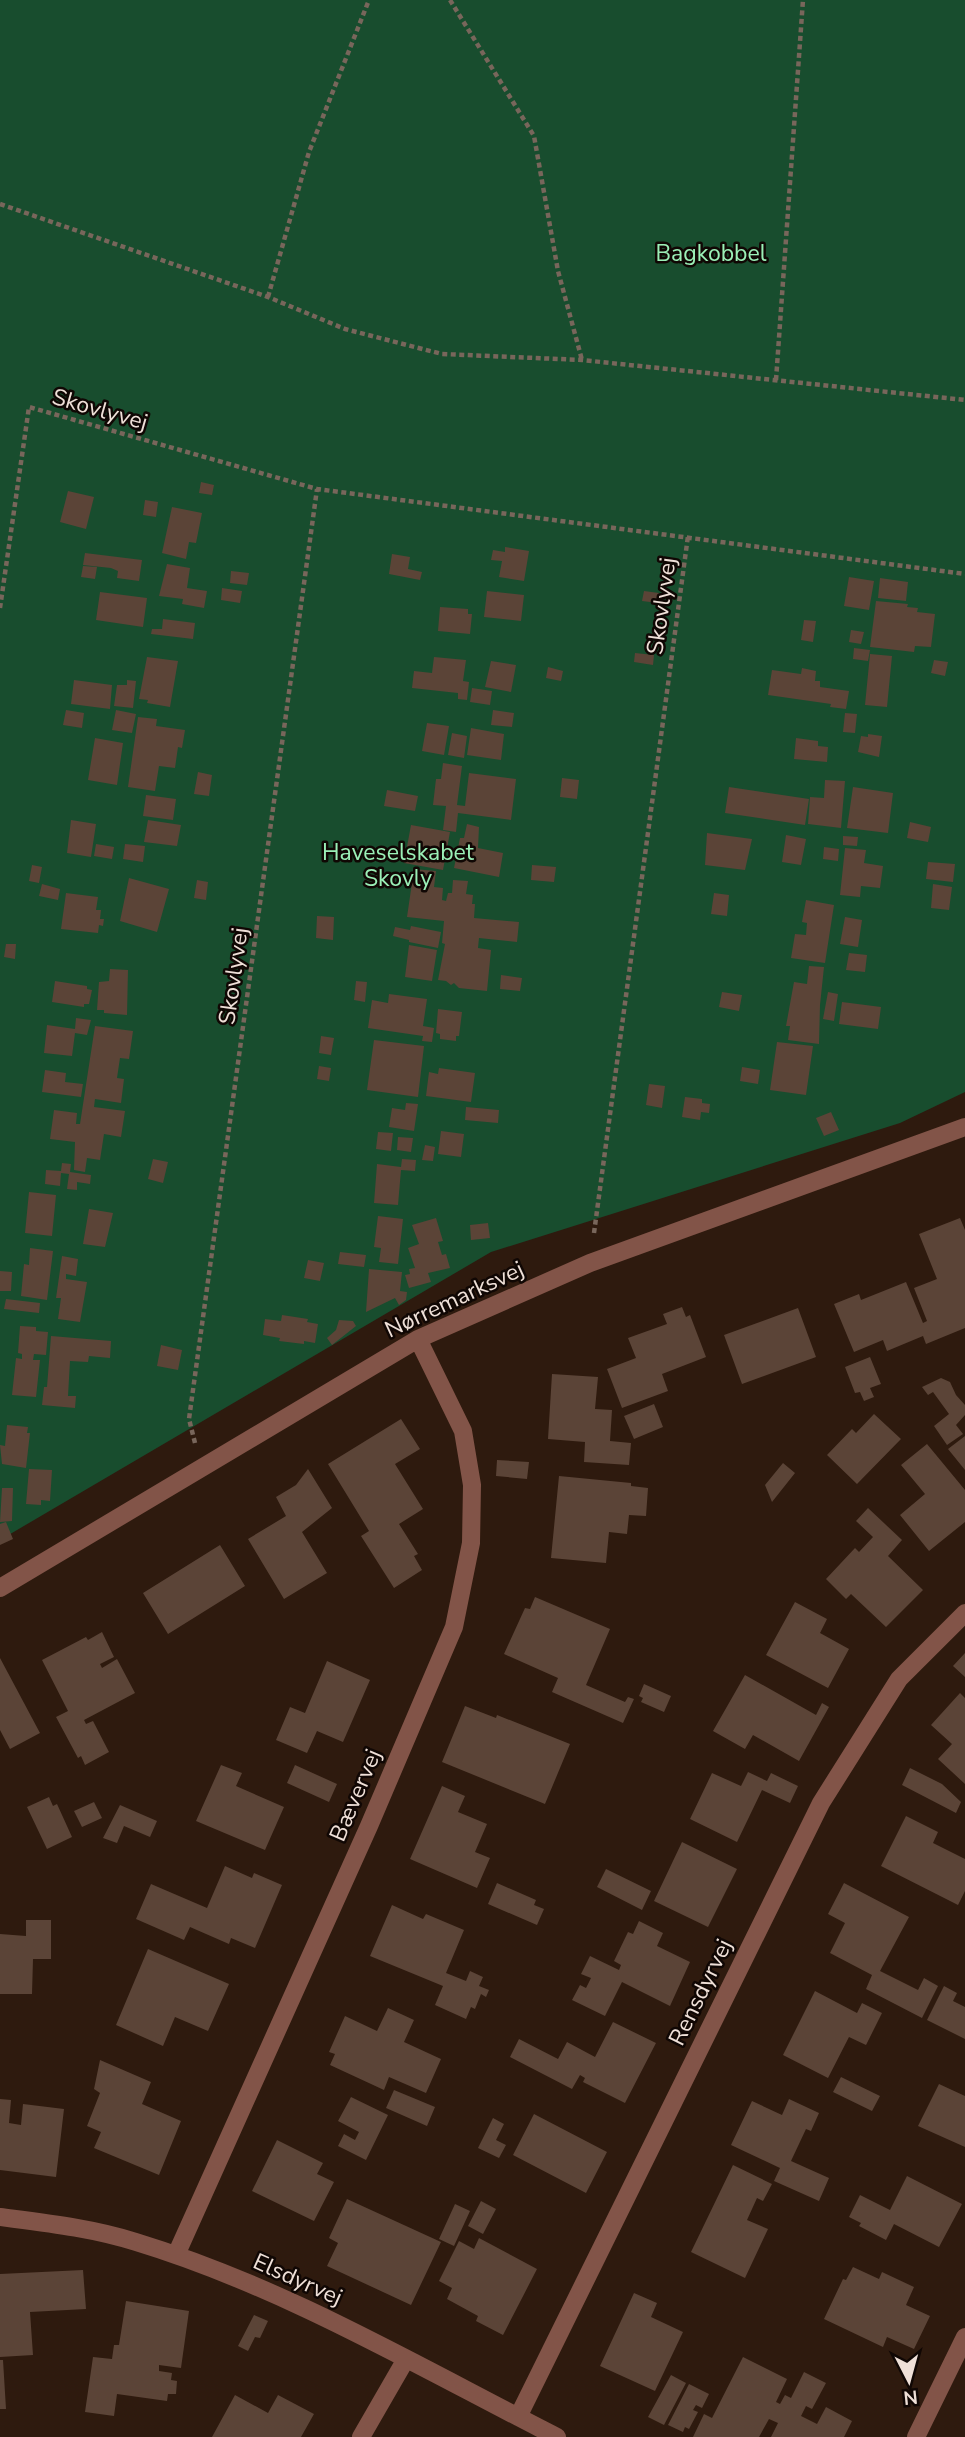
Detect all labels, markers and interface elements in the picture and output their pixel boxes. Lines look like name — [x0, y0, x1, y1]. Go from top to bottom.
park label: Bagkobbel — [655, 238, 767, 269]
street label: Skovlyvej — [49, 381, 151, 438]
street label: Skovlyvej — [639, 555, 684, 657]
park label: Haveselskabet Skovly — [322, 837, 475, 894]
street label: Skovlyvej — [211, 925, 256, 1027]
street label: Nørremarksvej — [380, 1254, 529, 1345]
street label: Bævervej — [322, 1744, 389, 1846]
street label: Rensdyrvej — [661, 1934, 740, 2051]
street label: Elsdyrvej — [248, 2246, 347, 2313]
north arrow — [874, 2346, 944, 2416]
text: N — [902, 2383, 919, 2411]

